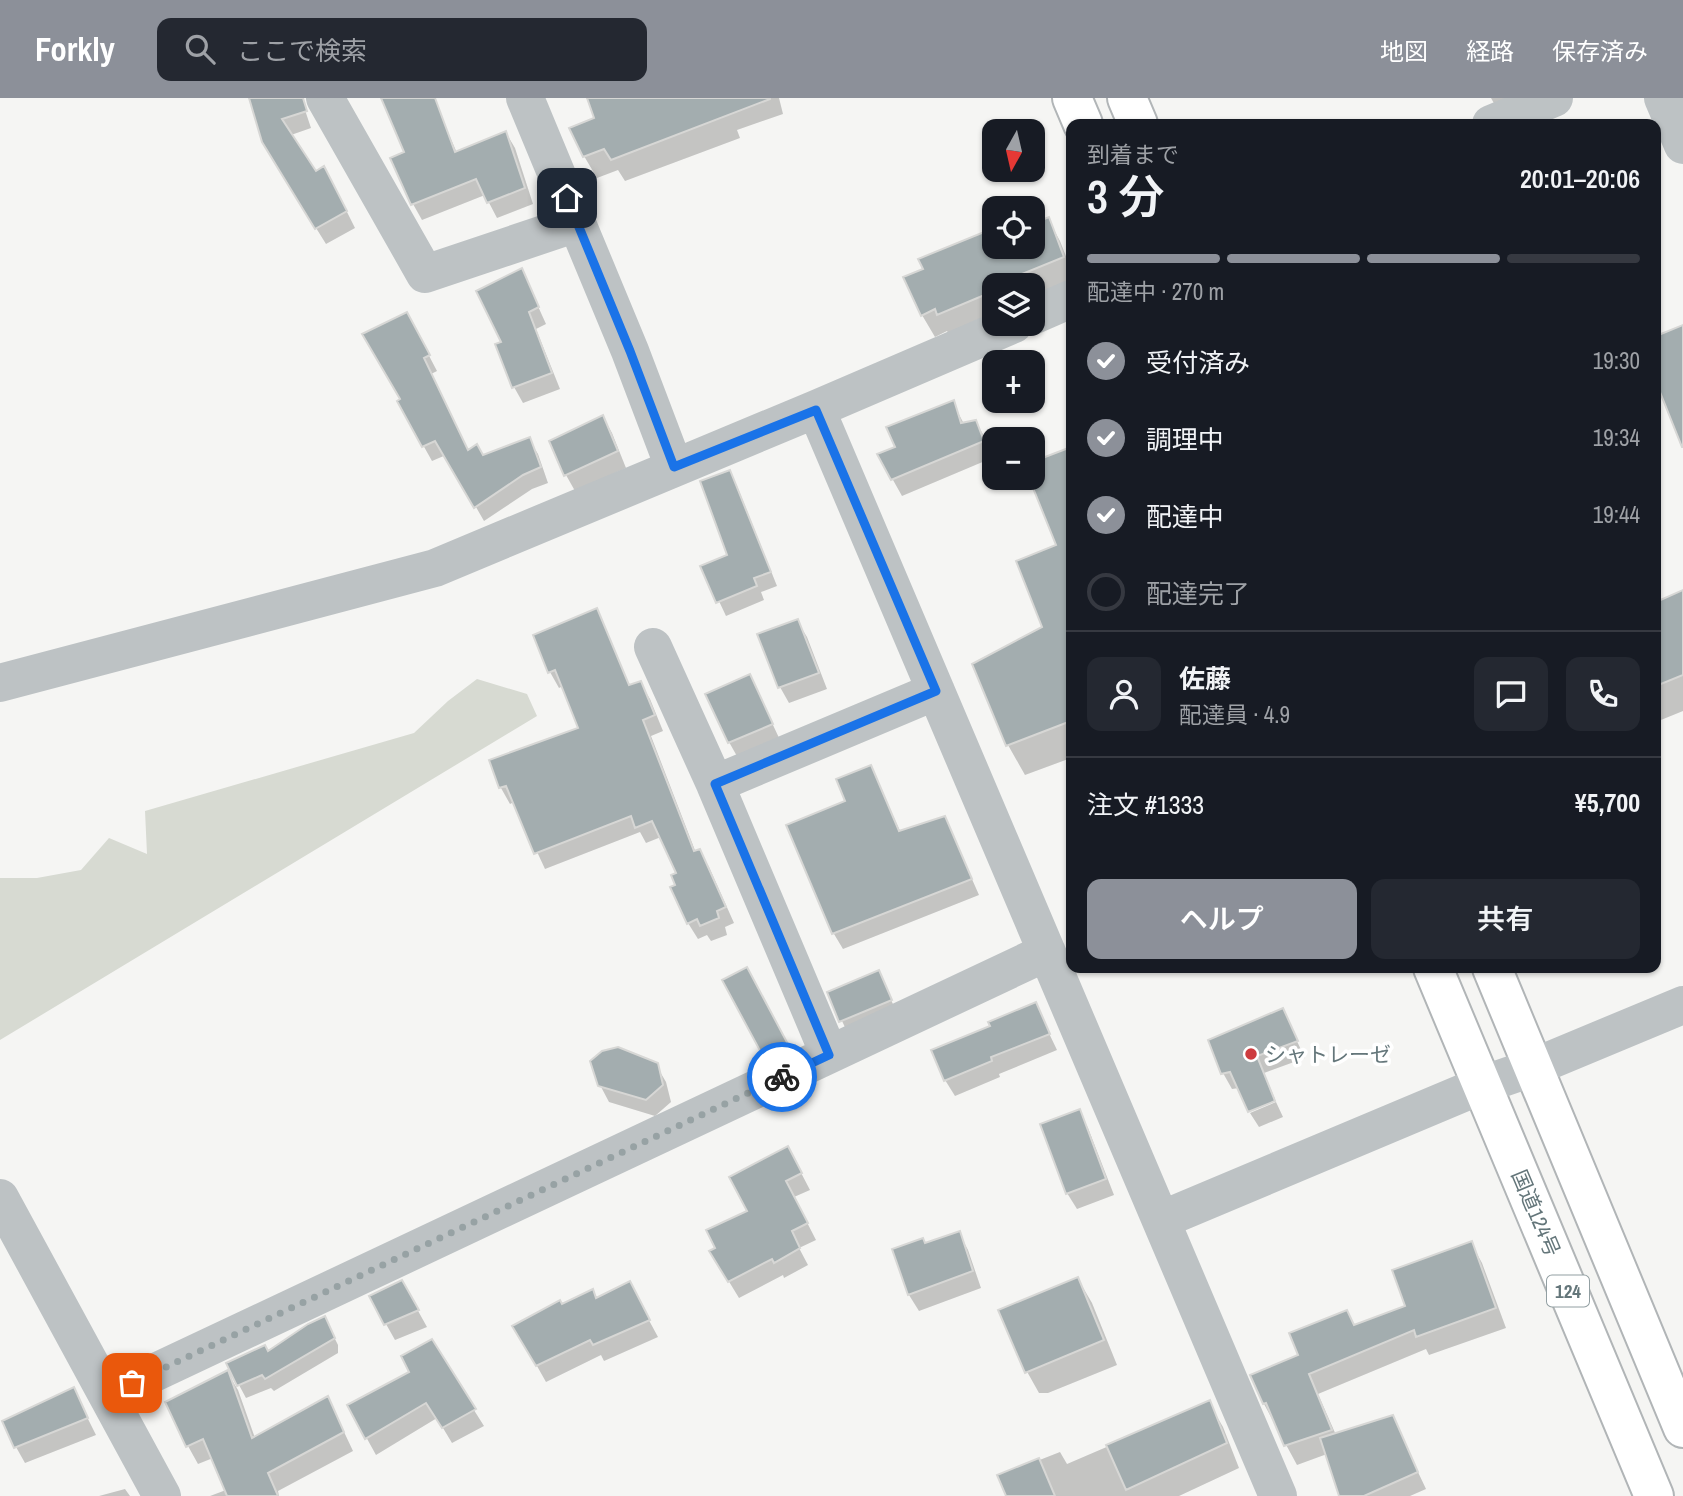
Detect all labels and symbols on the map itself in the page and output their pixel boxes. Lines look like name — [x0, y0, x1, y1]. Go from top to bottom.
north arrow — [982, 119, 1045, 182]
pin — [537, 168, 597, 228]
place label: シャトレーゼ — [1265, 1040, 1391, 1069]
courier — [747, 1042, 817, 1112]
marker: シャトレーゼ — [1243, 1046, 1259, 1062]
street label: 国道124号 — [1505, 1165, 1567, 1261]
road number: 124 — [1547, 1275, 1589, 1306]
pin — [102, 1353, 162, 1413]

